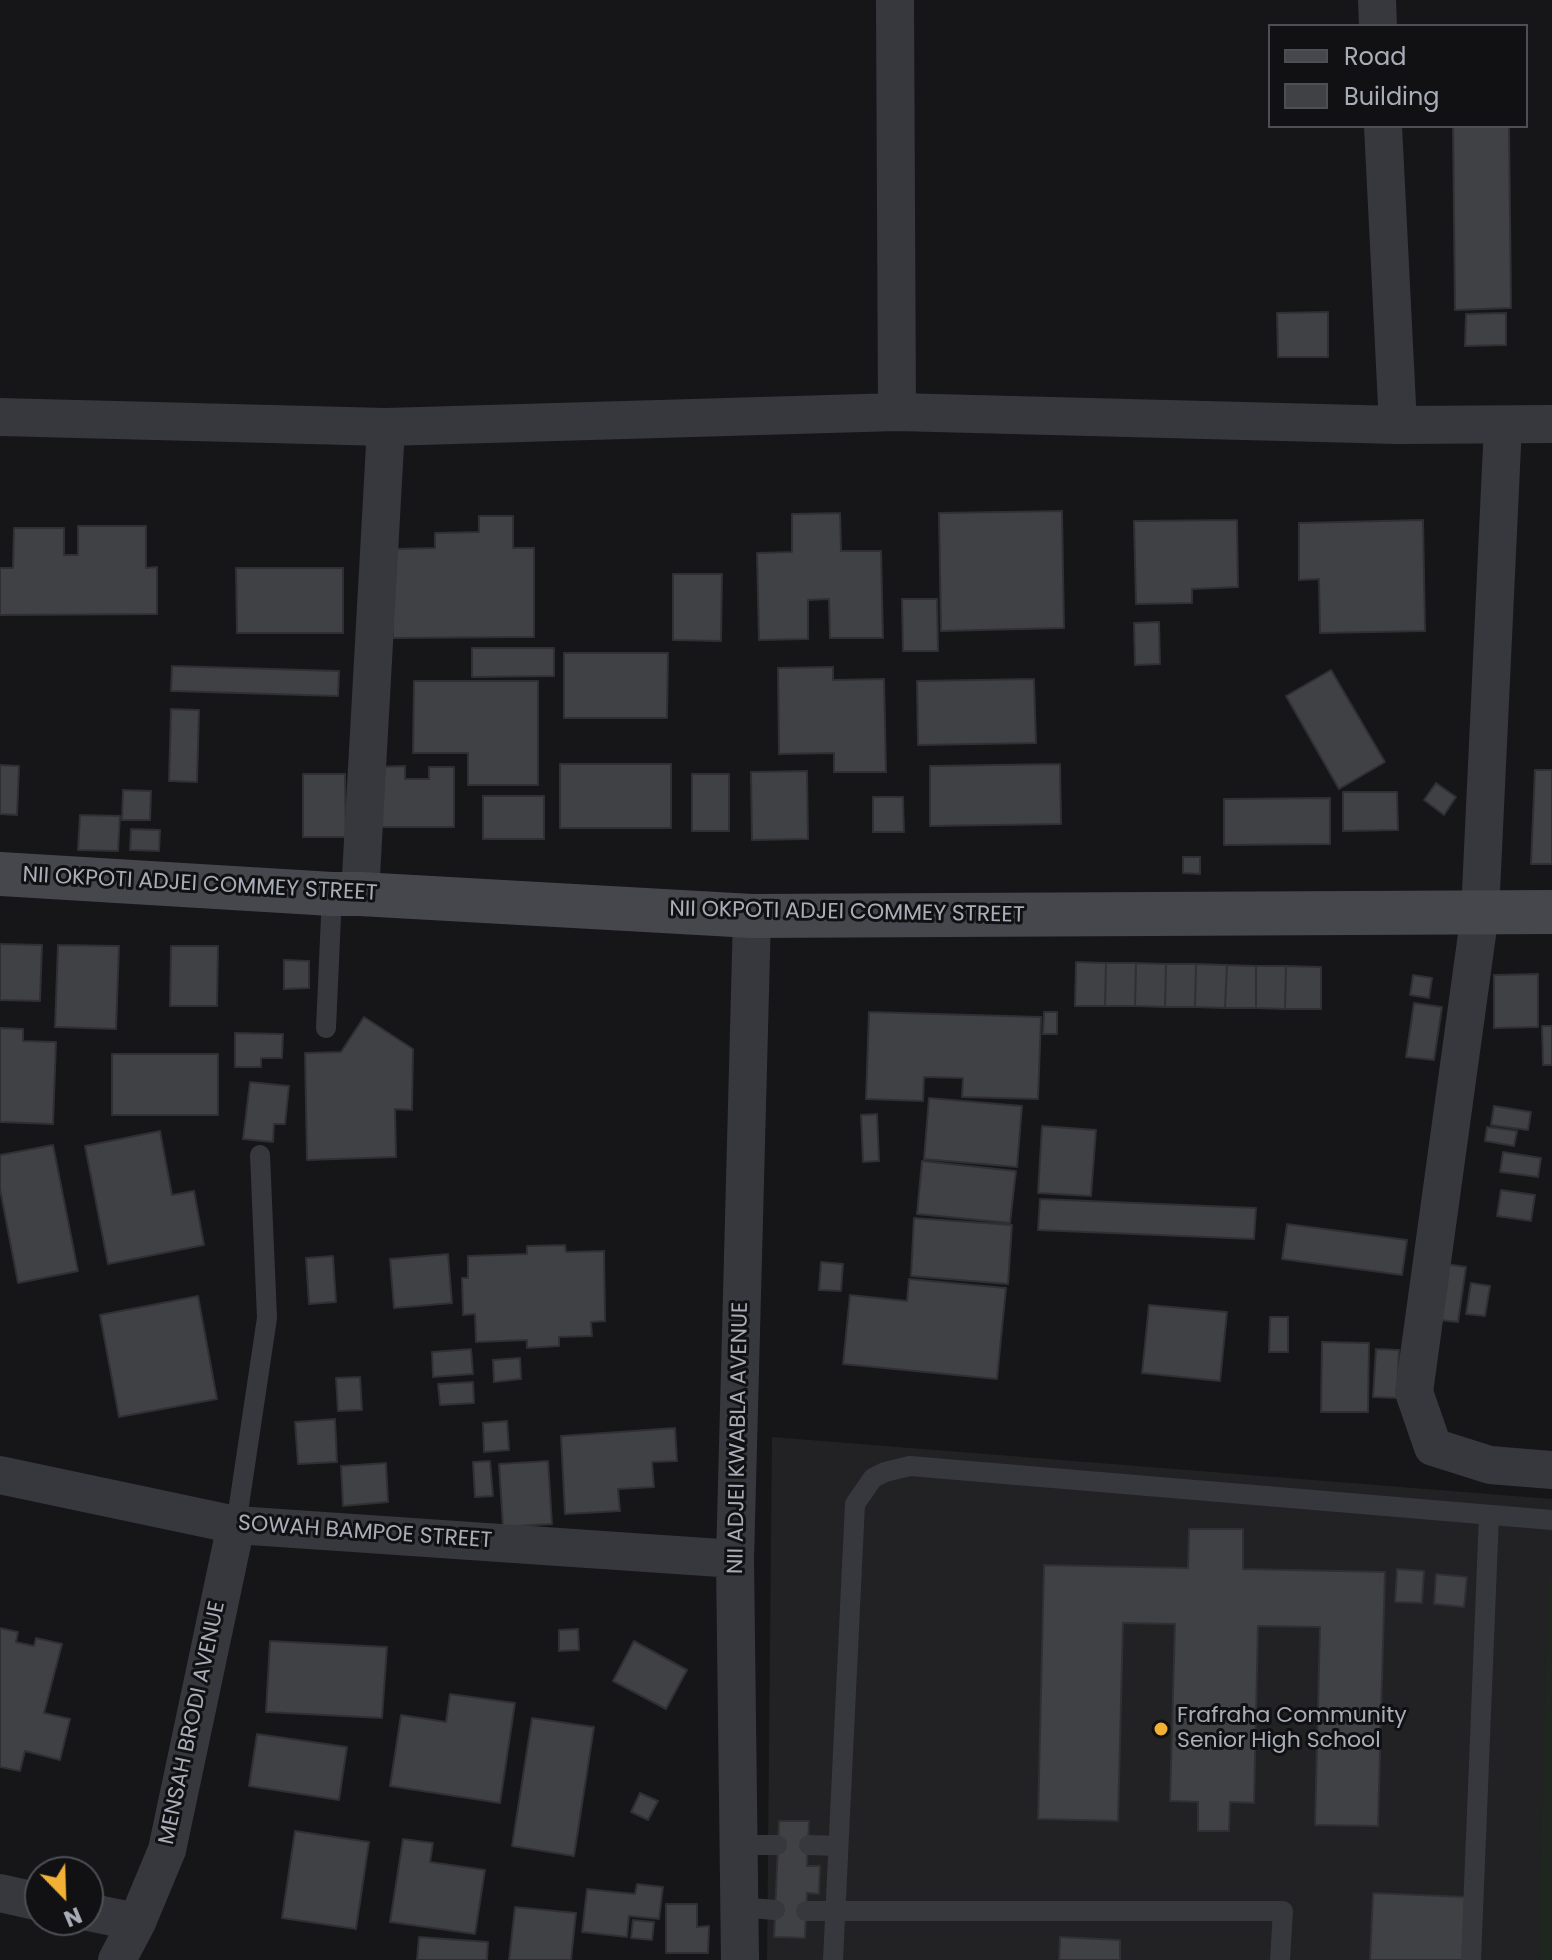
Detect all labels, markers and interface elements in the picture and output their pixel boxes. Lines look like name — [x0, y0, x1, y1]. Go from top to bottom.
legend — [1268, 24, 1528, 128]
text: Road — [1344, 40, 1406, 73]
text: Building — [1344, 80, 1440, 113]
street label: NII OKPOTI ADJEI COMMEY STREET — [22, 863, 378, 907]
street label: NII OKPOTI ADJEI COMMEY STREET — [669, 897, 1025, 929]
street label: NII ADJEI KWABLA AVENUE — [723, 1302, 755, 1574]
street label: SOWAH BAMPOE STREET — [237, 1511, 493, 1555]
street label: MENSAH BRODI AVENUE — [154, 1599, 232, 1847]
place label: Frafraha Community Senior High School — [1177, 1703, 1407, 1754]
marker: Frafraha Community Senior High School — [1152, 1720, 1170, 1738]
north arrow — [24, 1856, 104, 1936]
text: N — [59, 1899, 86, 1934]

